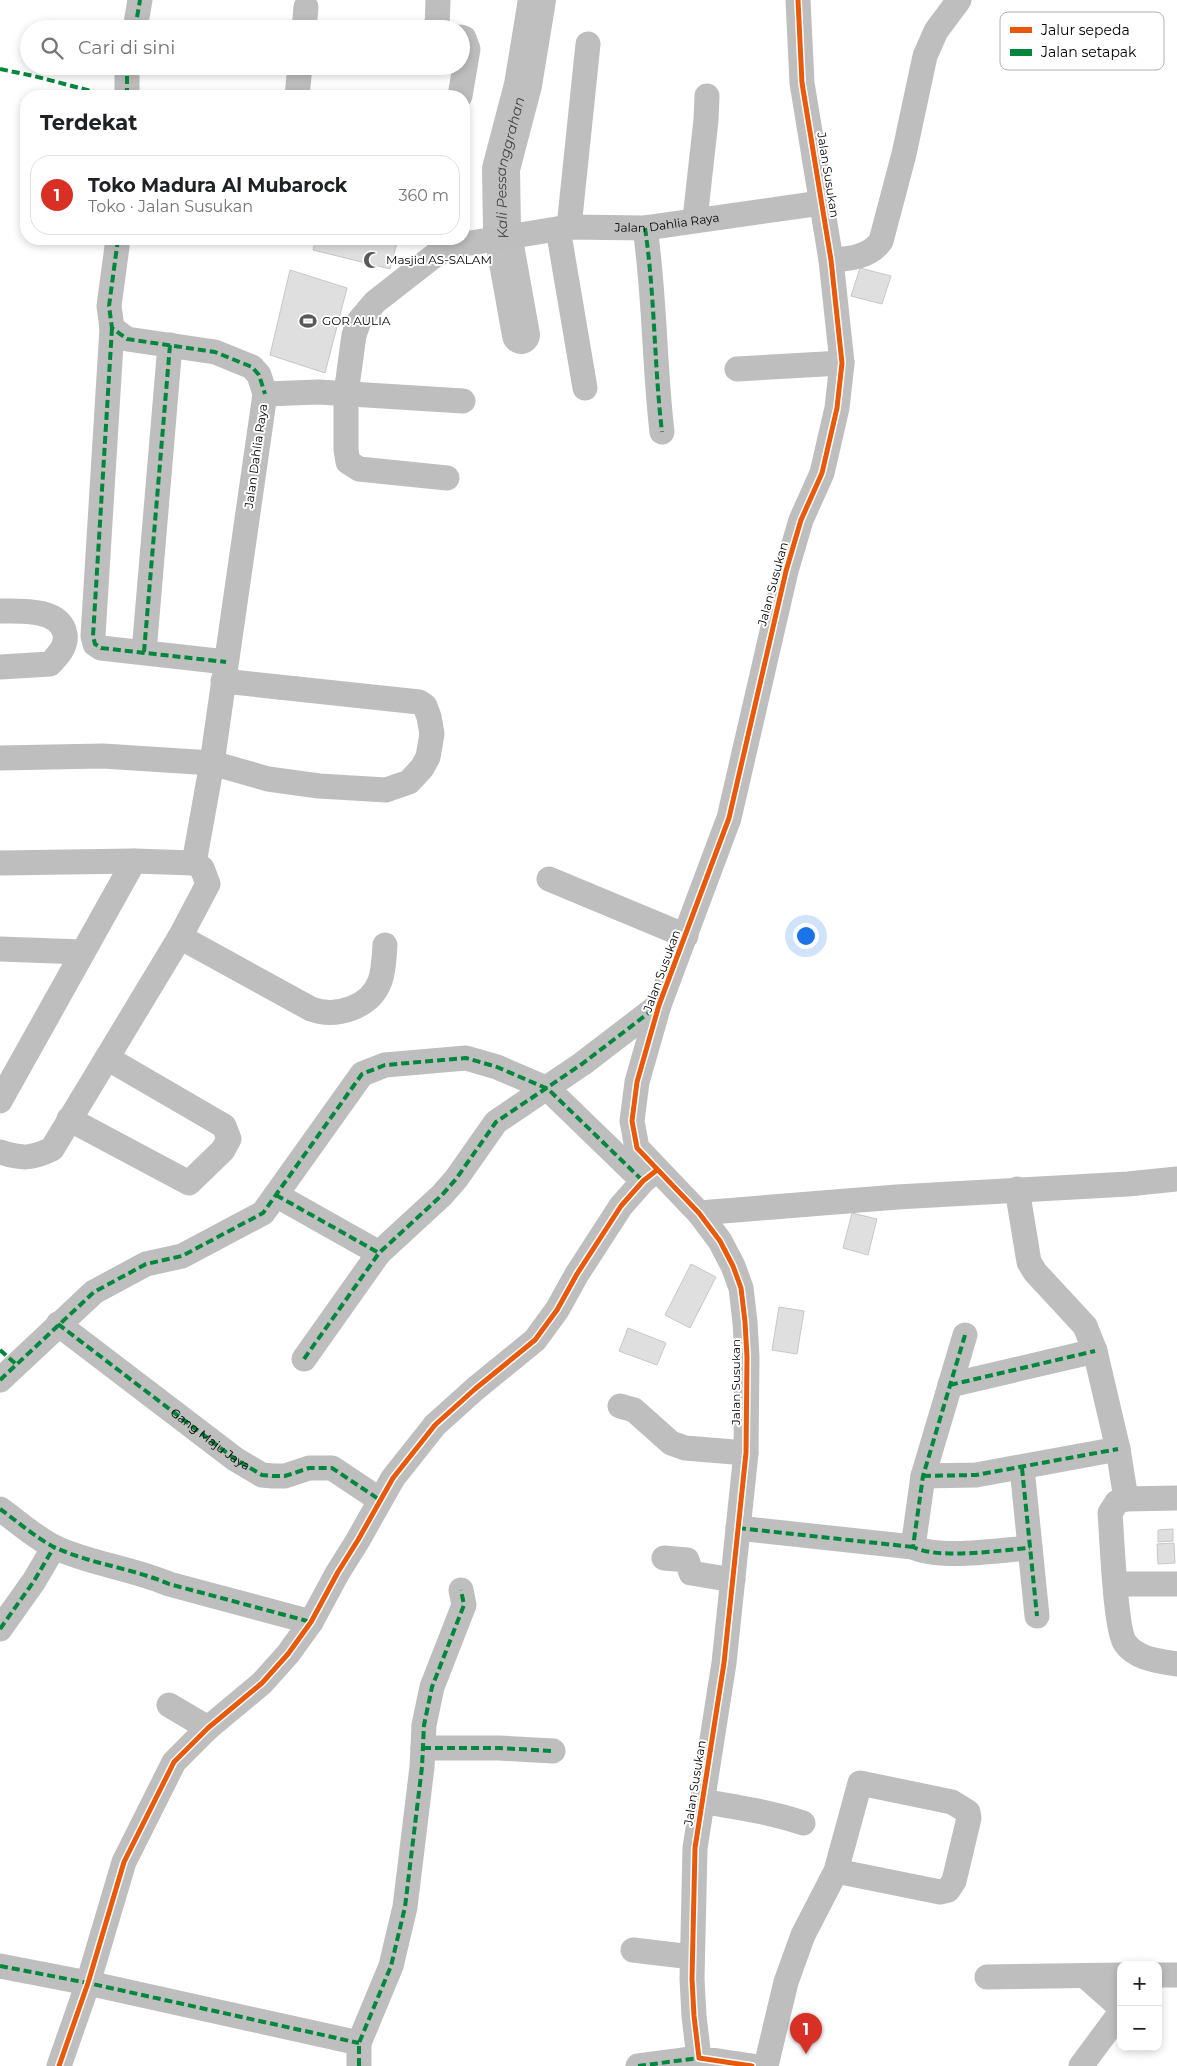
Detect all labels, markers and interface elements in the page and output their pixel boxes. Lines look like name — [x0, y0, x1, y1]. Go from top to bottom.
legend — [1000, 12, 1164, 70]
search box — [20, 20, 470, 75]
text: Jalur sepeda — [1040, 21, 1130, 39]
icon: search — [38, 34, 66, 62]
text: Cari di sini — [78, 36, 175, 59]
text: Jalan setapak — [1040, 43, 1137, 61]
water label: Kali Pessanggrahan — [492, 95, 529, 240]
text: Terdekat — [40, 110, 137, 135]
street label: Jalan Susukan — [814, 130, 843, 219]
text: Toko Madura Al Mubarock — [88, 174, 347, 197]
text: 1 — [54, 186, 60, 205]
text: 360 m — [398, 186, 449, 205]
text: Toko · Jalan Susukan — [88, 197, 253, 216]
street label: Jalan Dahlia Raya — [613, 210, 720, 235]
mosque icon: Masjid AS-SALAM — [362, 250, 382, 270]
place label: Masjid AS-SALAM — [386, 252, 492, 267]
sports icon: GOR AULIA — [298, 311, 318, 331]
place label: GOR AULIA — [322, 313, 391, 328]
street label: Jalan Dahlia Raya — [241, 403, 270, 510]
street label: Jalan Susukan — [754, 540, 791, 628]
your location — [793, 923, 819, 949]
street label: Jalan Susukan — [639, 928, 683, 1015]
street label: Jalan Susukan — [728, 1339, 743, 1426]
street label: Gang Maju Jaya — [168, 1405, 253, 1473]
street label: Jalan Susukan — [680, 1739, 709, 1828]
map controls — [1117, 1961, 1162, 2051]
button: + — [1117, 1961, 1162, 2006]
button: − — [1117, 2006, 1162, 2051]
pin: 1 — [790, 2013, 822, 2054]

